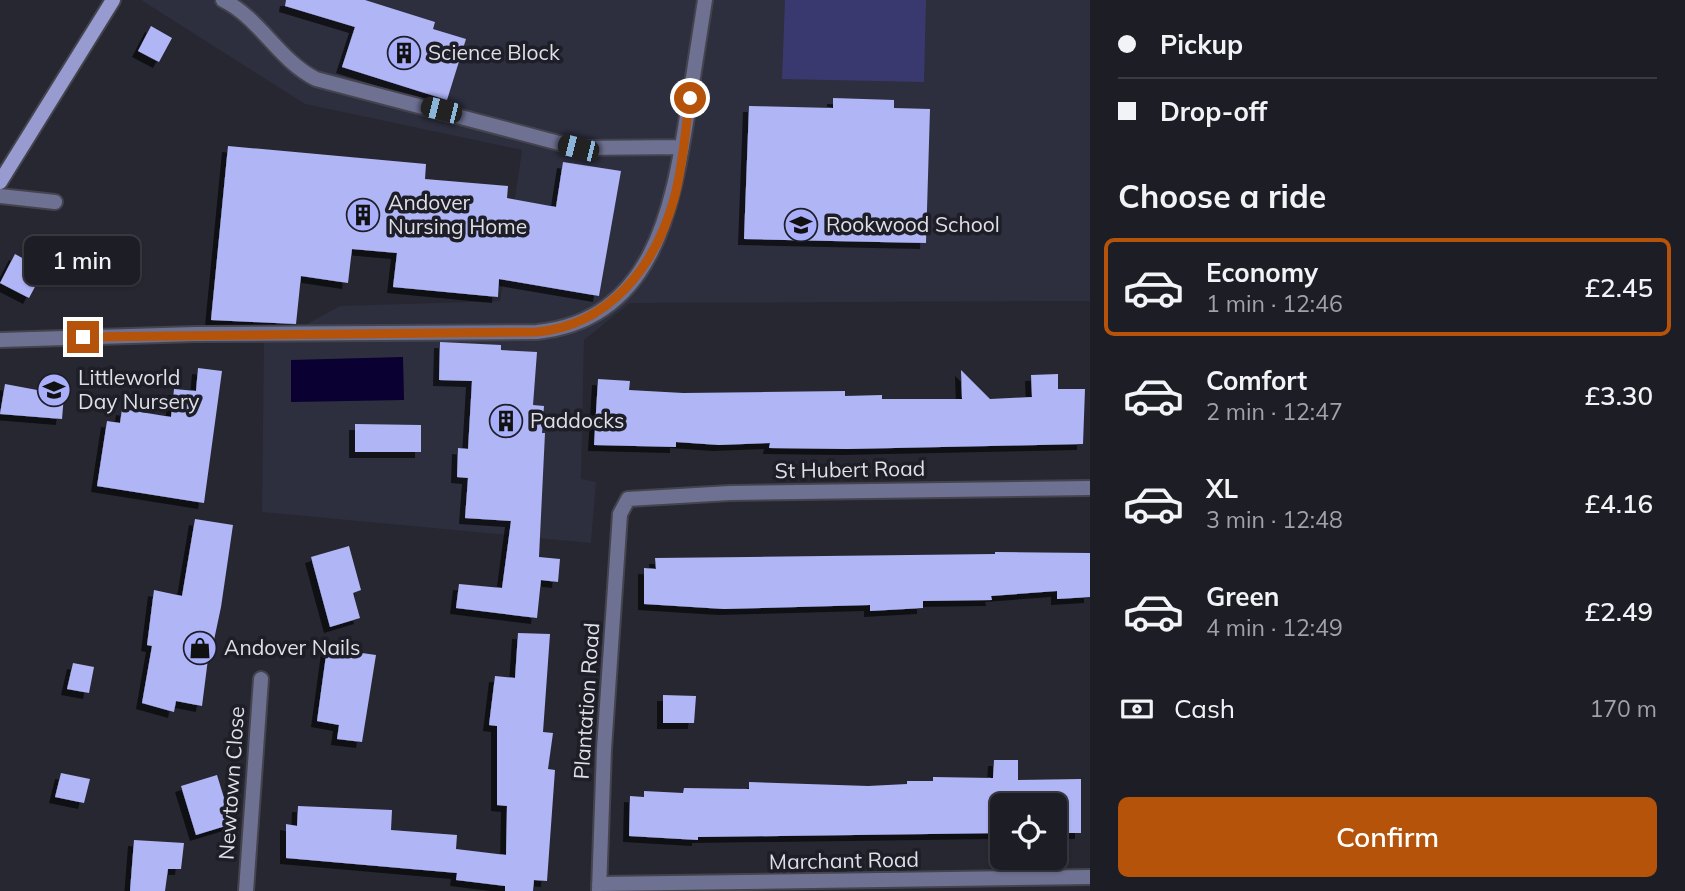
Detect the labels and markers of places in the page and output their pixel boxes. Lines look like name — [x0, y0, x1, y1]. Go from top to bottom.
building icon: Science Block — [385, 34, 423, 72]
place label: Science Block — [428, 39, 560, 65]
place label: Andover Nursing Home — [388, 189, 527, 239]
building icon: Andover Nursing Home — [344, 196, 382, 234]
school or university icon: Rookwood School — [782, 206, 820, 244]
place label: Rookwood School — [826, 211, 1000, 237]
place label: Littleworld Day Nursery — [78, 364, 199, 414]
school or university icon: Littleworld Day Nursery — [35, 371, 73, 409]
building icon: Paddocks — [487, 402, 525, 440]
place label: Paddocks — [530, 407, 624, 433]
shop icon: Andover Nails — [181, 629, 219, 667]
place label: Andover Nails — [224, 634, 360, 660]

